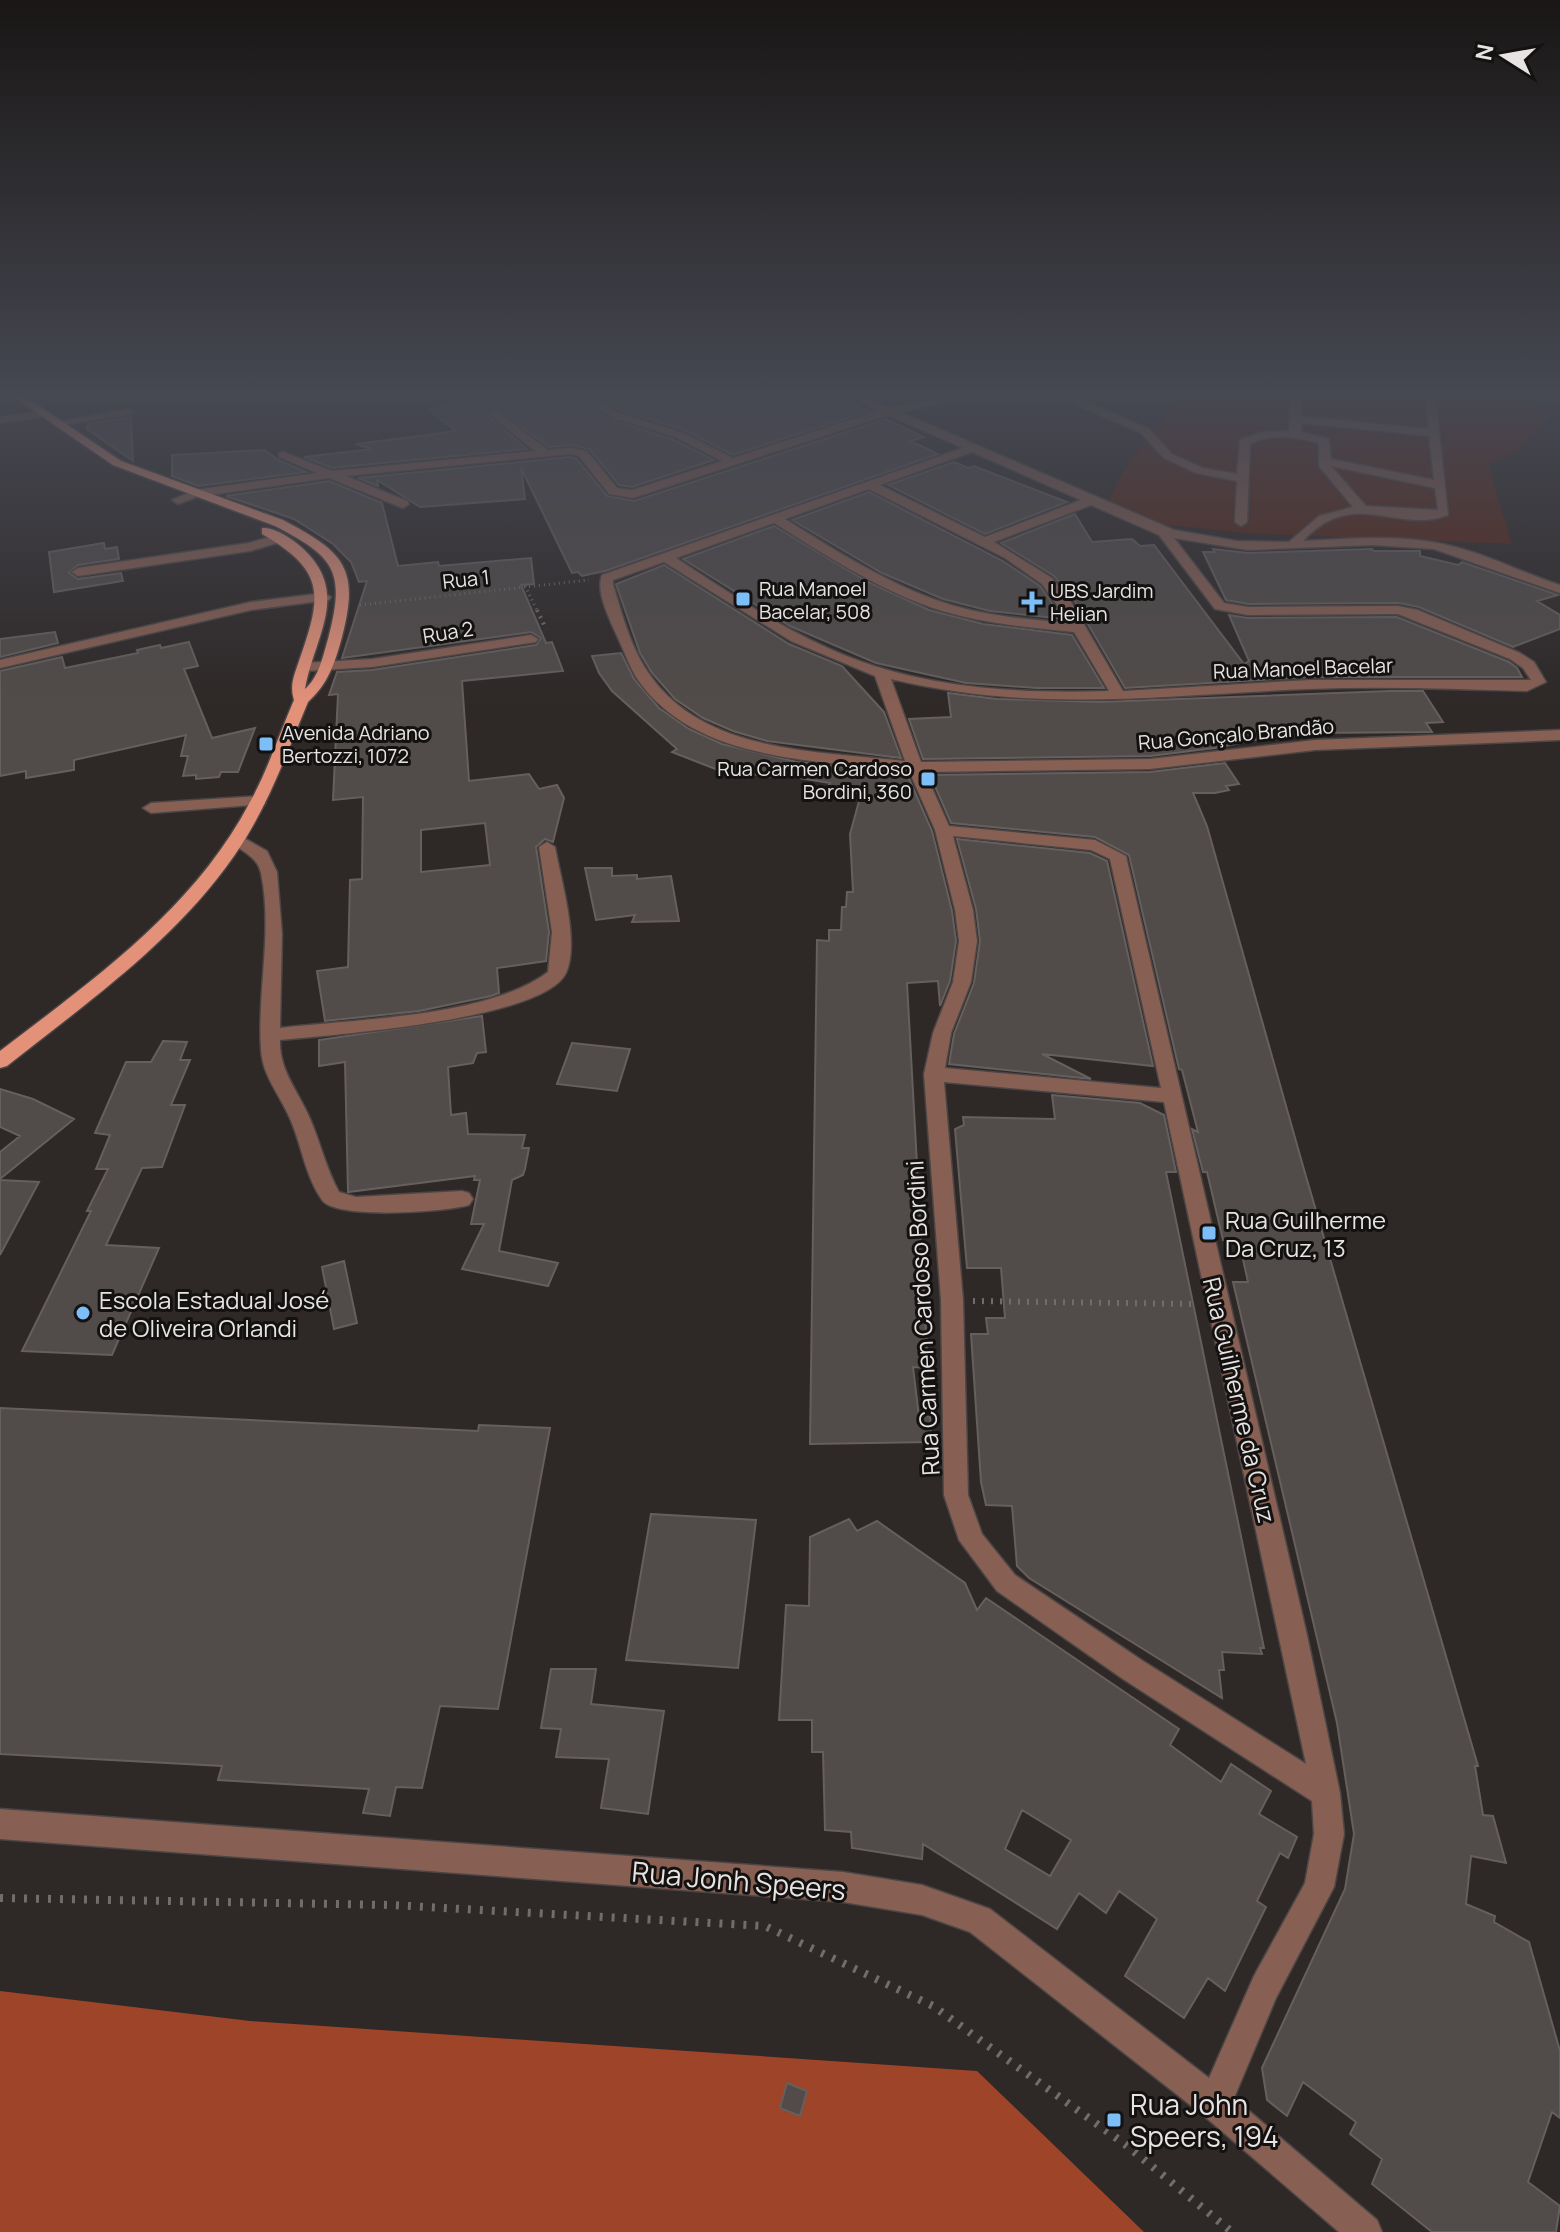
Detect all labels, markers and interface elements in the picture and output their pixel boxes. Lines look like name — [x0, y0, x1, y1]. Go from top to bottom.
north arrow — [1464, 16, 1544, 96]
text: N — [1468, 42, 1501, 63]
street label: Rua 1 — [441, 563, 491, 595]
place label: Rua Manoel Bacelar, 508 — [759, 575, 871, 625]
place label: UBS Jardim Helian — [1050, 577, 1154, 627]
marker: Rua Manoel Bacelar, 508 — [734, 590, 752, 608]
marker: UBS Jardim Helian — [1021, 591, 1043, 613]
street label: Rua 2 — [421, 615, 475, 649]
street label: Rua Manoel Bacelar — [1212, 651, 1394, 685]
street label: Rua Gonçalo Brandão — [1137, 712, 1335, 756]
place label: Avenida Adriano Bertozzi, 1072 — [282, 719, 430, 769]
marker: Avenida Adriano Bertozzi, 1072 — [257, 735, 275, 753]
place label: Rua Carmen Cardoso Bordini, 360 — [717, 755, 912, 805]
marker: Rua Carmen Cardoso Bordini, 360 — [919, 770, 937, 788]
street label: Rua Carmen Cardoso Bordini — [897, 1160, 947, 1476]
place label: Rua Guilherme Da Cruz, 13 — [1225, 1203, 1386, 1264]
marker: Rua Guilherme Da Cruz, 13 — [1200, 1224, 1218, 1242]
street label: Rua Guilherme da Cruz — [1196, 1274, 1284, 1526]
place label: Escola Estadual José de Oliveira Orlandi — [99, 1283, 329, 1344]
marker: Escola Estadual José de Oliveira Orlandi — [74, 1304, 92, 1322]
street label: Rua Jonh Speers — [630, 1852, 848, 1908]
place label: Rua John Speers, 194 — [1130, 2085, 1279, 2155]
marker: Rua John Speers, 194 — [1105, 2111, 1123, 2129]

